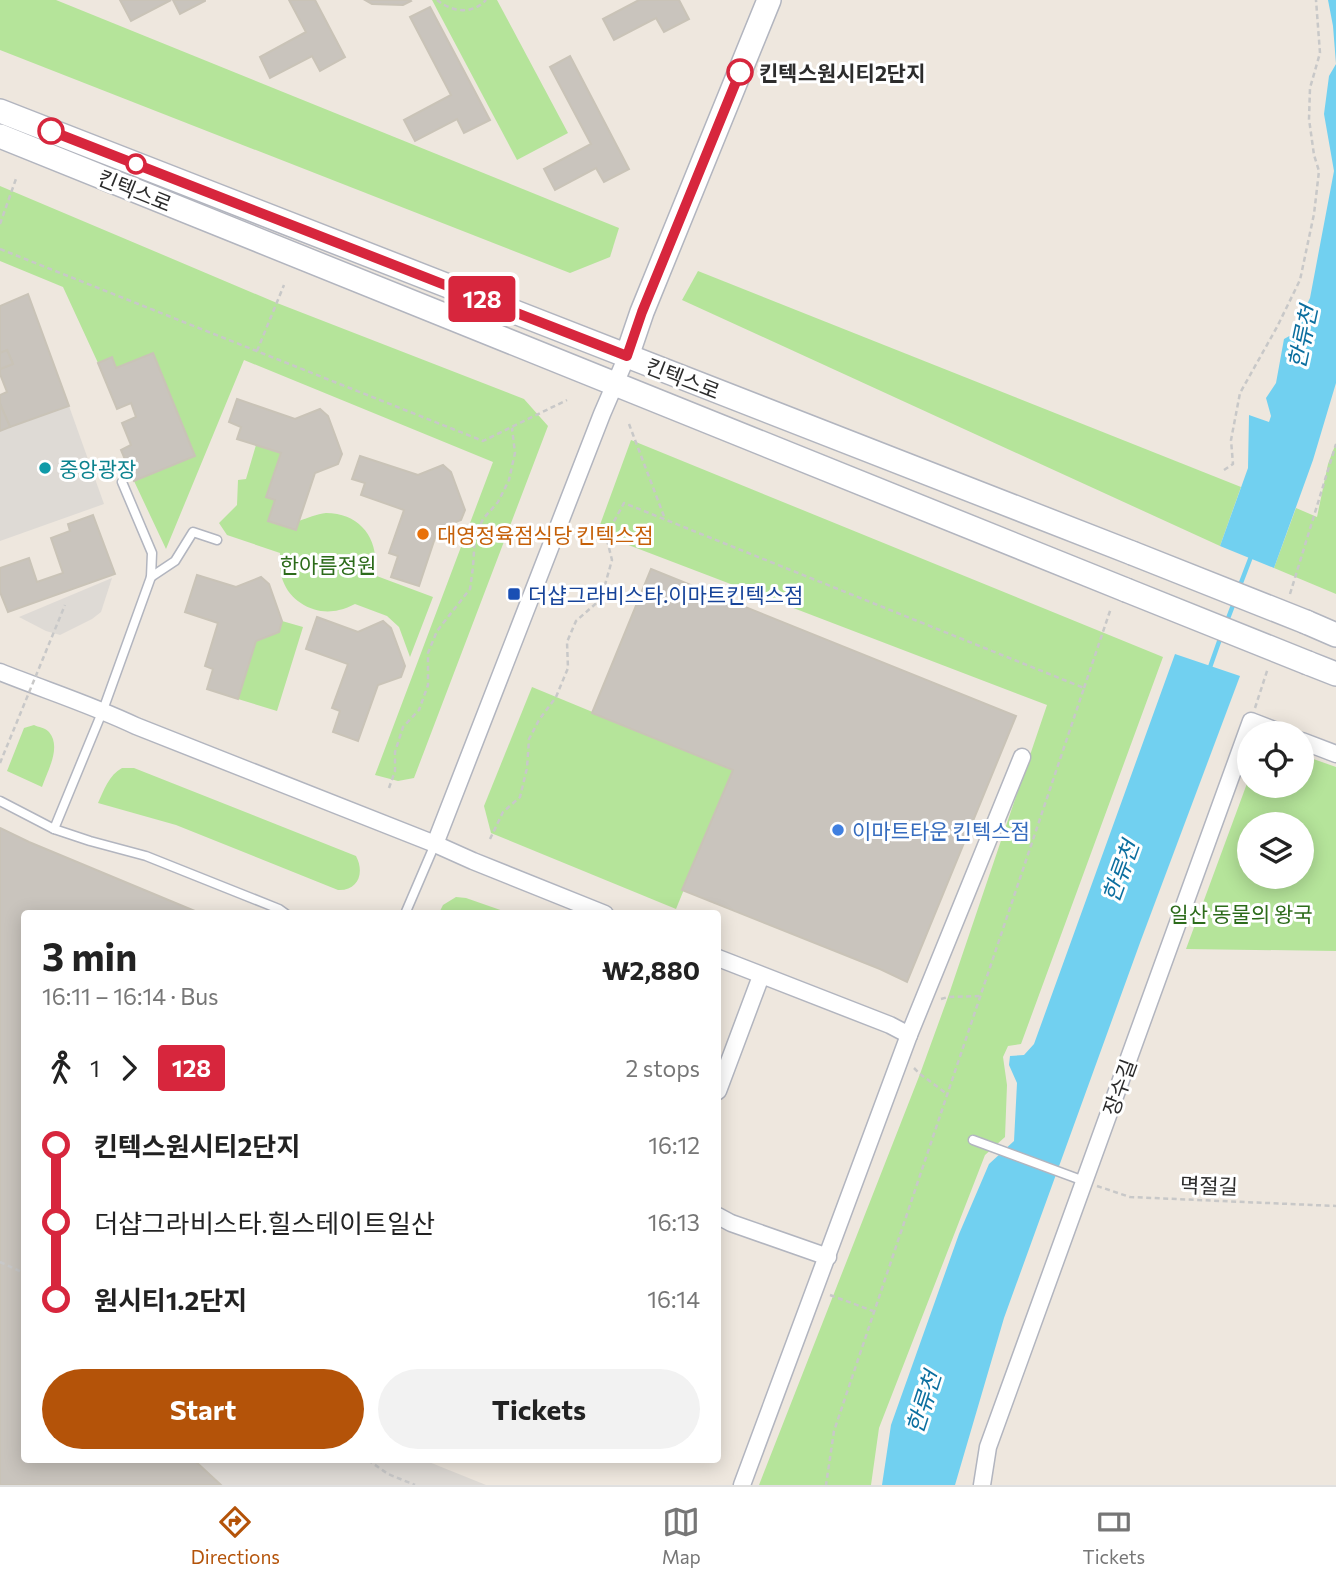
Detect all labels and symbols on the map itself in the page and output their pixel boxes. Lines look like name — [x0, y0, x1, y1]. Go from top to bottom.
marker: 킨텍스원시티2단지 — [727, 59, 753, 85]
place label: 킨텍스원시티2단지 — [759, 60, 926, 85]
unlabelled marker — [38, 118, 64, 144]
unlabelled marker — [126, 154, 146, 174]
street label: 킨텍스로 — [94, 164, 176, 216]
line badge: 128 — [442, 276, 522, 322]
water label: 한류천 — [1282, 300, 1323, 371]
street label: 킨텍스로 — [642, 352, 724, 404]
place label: 중앙광장 — [59, 456, 136, 481]
marker: 중앙광장 — [37, 460, 53, 476]
place label: 대영정육점식당 킨텍스점 — [437, 522, 654, 547]
marker: 대영정육점식당 킨텍스점 — [415, 526, 431, 542]
park label: 한아름정원 — [280, 552, 376, 577]
place label: 더샵그라비스타.이마트킨텍스점 — [528, 582, 803, 607]
marker: 더샵그라비스타.이마트킨텍스점 — [506, 586, 522, 602]
place label: 이마트타운 킨텍스점 — [852, 818, 1030, 843]
marker: 이마트타운 킨텍스점 — [830, 822, 846, 838]
water label: 한류천 — [1096, 834, 1145, 906]
park label: 일산 동물의 왕국 — [1169, 901, 1313, 926]
street label: 장수길 — [1097, 1055, 1141, 1119]
street label: 멱절길 — [1180, 1171, 1238, 1199]
water label: 한류천 — [900, 1365, 947, 1437]

